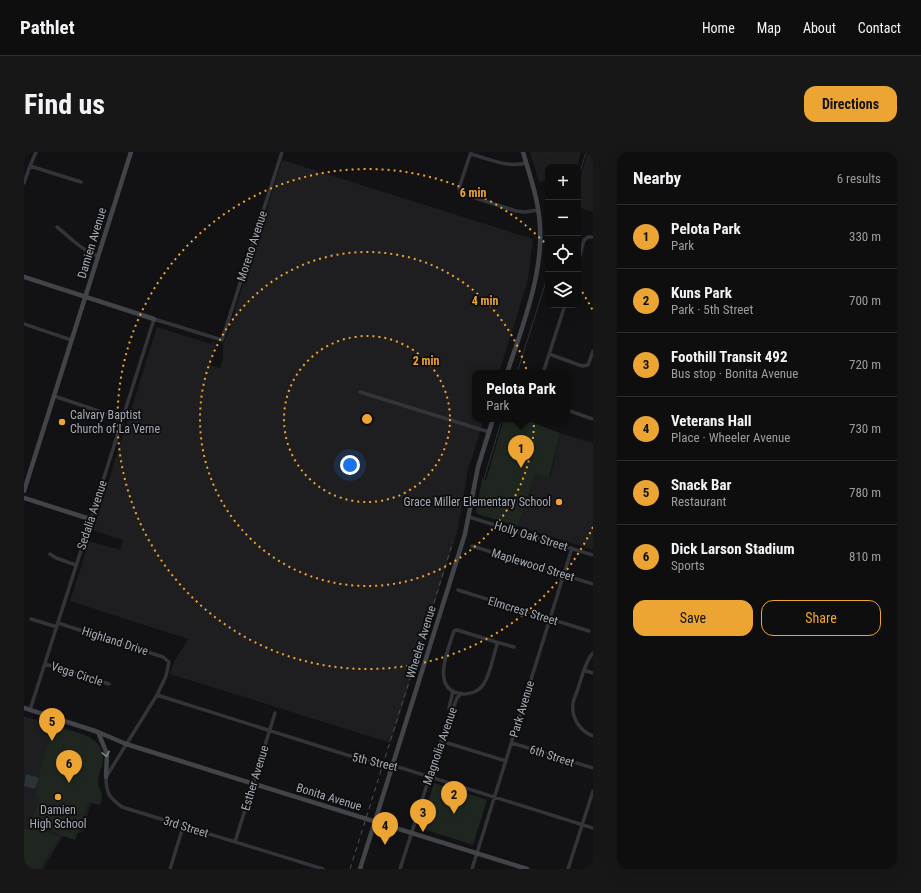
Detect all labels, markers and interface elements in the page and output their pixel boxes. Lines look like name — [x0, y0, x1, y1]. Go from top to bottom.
text: Pathlet — [20, 16, 75, 39]
text: Home — [702, 20, 735, 36]
text: Map — [757, 20, 781, 36]
text: About — [803, 20, 836, 36]
text: Contact — [858, 20, 901, 36]
button: Directions — [804, 86, 897, 122]
text: Find us — [24, 88, 105, 121]
map controls — [545, 164, 581, 308]
button: + — [545, 164, 581, 200]
text: Nearby — [633, 168, 681, 188]
text: 6 results — [837, 171, 881, 186]
text: 6 min — [460, 186, 486, 200]
button: − — [545, 200, 581, 236]
street label: Damien Avenue — [75, 206, 109, 280]
street label: Moreno Avenue — [234, 209, 270, 283]
text: Pelota Park — [671, 220, 741, 238]
text: 1 — [643, 229, 649, 244]
text: 330 m — [849, 229, 881, 244]
button: locate — [545, 236, 581, 272]
text: Park — [671, 238, 694, 253]
button: layers — [545, 272, 581, 308]
text: Kuns Park — [671, 284, 732, 302]
text: 2 — [643, 293, 649, 308]
text: 700 m — [849, 293, 881, 308]
text: 4 min — [472, 294, 498, 308]
text: Park · 5th Street — [671, 302, 753, 317]
text: Foothill Transit 492 — [671, 348, 788, 366]
text: 2 min — [413, 354, 439, 368]
text: 3 — [643, 357, 649, 372]
text: 720 m — [849, 357, 881, 372]
text: Bus stop · Bonita Avenue — [671, 366, 798, 381]
popup — [472, 370, 570, 422]
text: Pelota Park — [486, 380, 556, 398]
text: Park — [486, 398, 509, 413]
place label: Calvary Baptist Church of La Verne — [70, 408, 160, 436]
centre of rings — [360, 412, 374, 426]
text: Veterans Hall — [671, 412, 752, 430]
marker: Calvary Baptist Church of La Verne — [57, 417, 67, 427]
text: 4 — [643, 421, 649, 436]
text: 730 m — [849, 421, 881, 436]
text: Place · Wheeler Avenue — [671, 430, 790, 445]
pin: 1 — [508, 435, 534, 468]
your location — [340, 455, 360, 475]
text: Snack Bar — [671, 476, 732, 494]
street label: Sedalia Avenue — [74, 478, 110, 551]
text: 5 — [643, 485, 649, 500]
text: 780 m — [849, 485, 881, 500]
text: Restaurant — [671, 494, 726, 509]
place label: Grace Miller Elementary School — [403, 495, 551, 509]
marker: Grace Miller Elementary School — [554, 497, 564, 507]
street label: Holly Oak Street — [493, 518, 570, 554]
text: Dick Larson Stadium — [671, 540, 795, 558]
street label: Maplewood Street — [490, 546, 576, 584]
text: 6 — [643, 549, 649, 564]
text: 810 m — [849, 549, 881, 564]
text: Sports — [671, 558, 705, 573]
street label: Elmcrest Street — [486, 594, 560, 628]
button: Save — [633, 600, 753, 636]
button: Share — [761, 600, 881, 636]
street label: Wheeler Avenue — [403, 603, 439, 680]
street label: Highland Drive — [80, 624, 150, 658]
street label: Vega Circle — [49, 659, 105, 689]
street label: Park Avenue — [507, 679, 537, 739]
street label: Magnolia Avenue — [420, 705, 460, 787]
pin: 5 — [39, 708, 65, 741]
street label: 6th Street — [528, 742, 577, 770]
street label: Esther Avenue — [238, 743, 272, 812]
pin: 6 — [56, 750, 82, 783]
street label: 5th Street — [351, 750, 399, 774]
one-way arrow — [101, 751, 109, 757]
street label: Bonita Avenue — [295, 780, 364, 814]
pin: 2 — [441, 781, 467, 814]
marker: Damien High School — [53, 792, 63, 802]
pin: 3 — [410, 799, 436, 832]
place label: Damien High School — [29, 803, 87, 831]
pin: 4 — [372, 812, 398, 845]
street label: 3rd Street — [162, 814, 211, 841]

